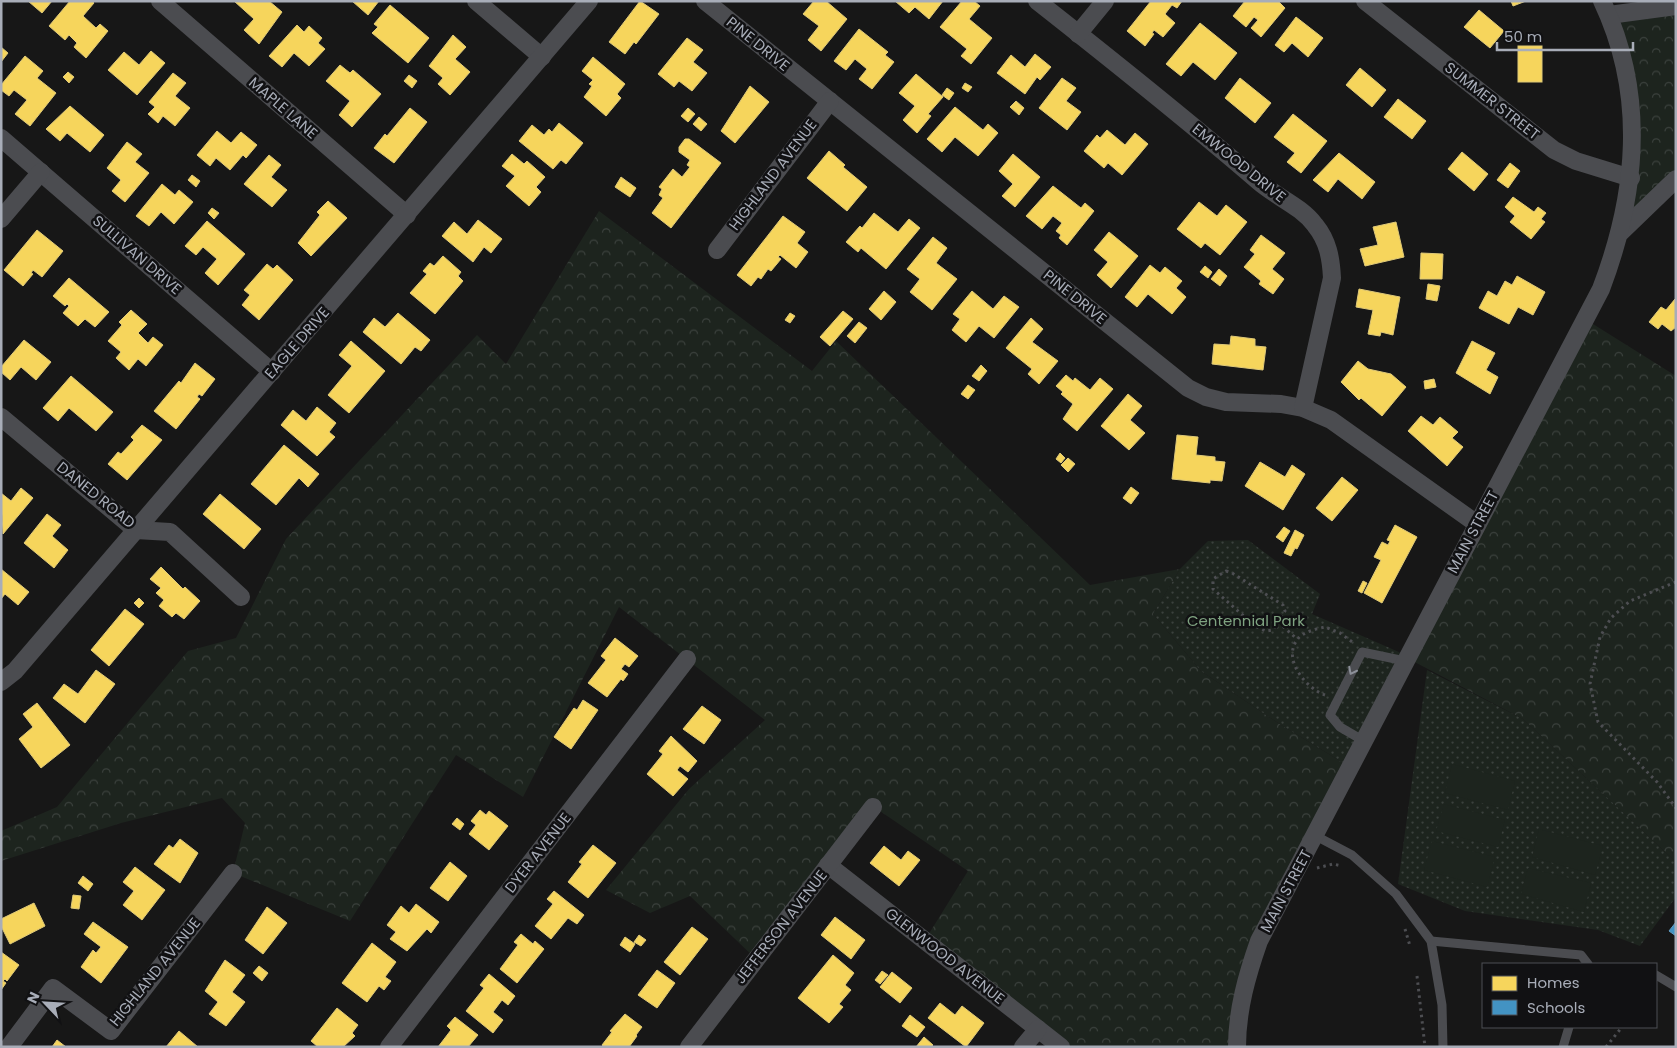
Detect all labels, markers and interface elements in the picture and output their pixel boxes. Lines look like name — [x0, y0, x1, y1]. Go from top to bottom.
street label: PINE DRIVE — [722, 12, 794, 76]
scale bar — [1497, 20, 1633, 52]
text: 50 m — [1504, 26, 1542, 47]
street label: SUMMER STREET — [1440, 57, 1544, 144]
street label: MAPLE LANE — [244, 72, 322, 143]
street label: HIGHLAND AVENUE — [724, 115, 821, 235]
street label: EMWOOD DRIVE — [1188, 118, 1290, 207]
street label: SULLIVAN DRIVE — [88, 210, 186, 299]
street label: PINE DRIVE — [1039, 265, 1111, 329]
street label: EAGLE DRIVE — [260, 302, 334, 383]
street label: DANED ROAD — [53, 456, 140, 533]
street label: MAIN STREET — [1442, 487, 1503, 577]
park label: Centennial Park — [1187, 610, 1305, 631]
one-way arrow — [1348, 666, 1358, 675]
street label: DYER AVENUE — [500, 808, 576, 897]
street label: MAIN STREET — [1255, 846, 1316, 936]
street label: JEFFERSON AVENUE — [730, 865, 832, 988]
street label: GLENWOOD AVENUE — [882, 903, 1009, 1009]
street label: HIGHLAND AVENUE — [104, 913, 205, 1030]
legend — [1482, 963, 1657, 1028]
text: Homes — [1527, 972, 1580, 993]
north arrow — [20, 978, 70, 1028]
text: N — [22, 989, 45, 1007]
text: Schools — [1527, 997, 1585, 1018]

